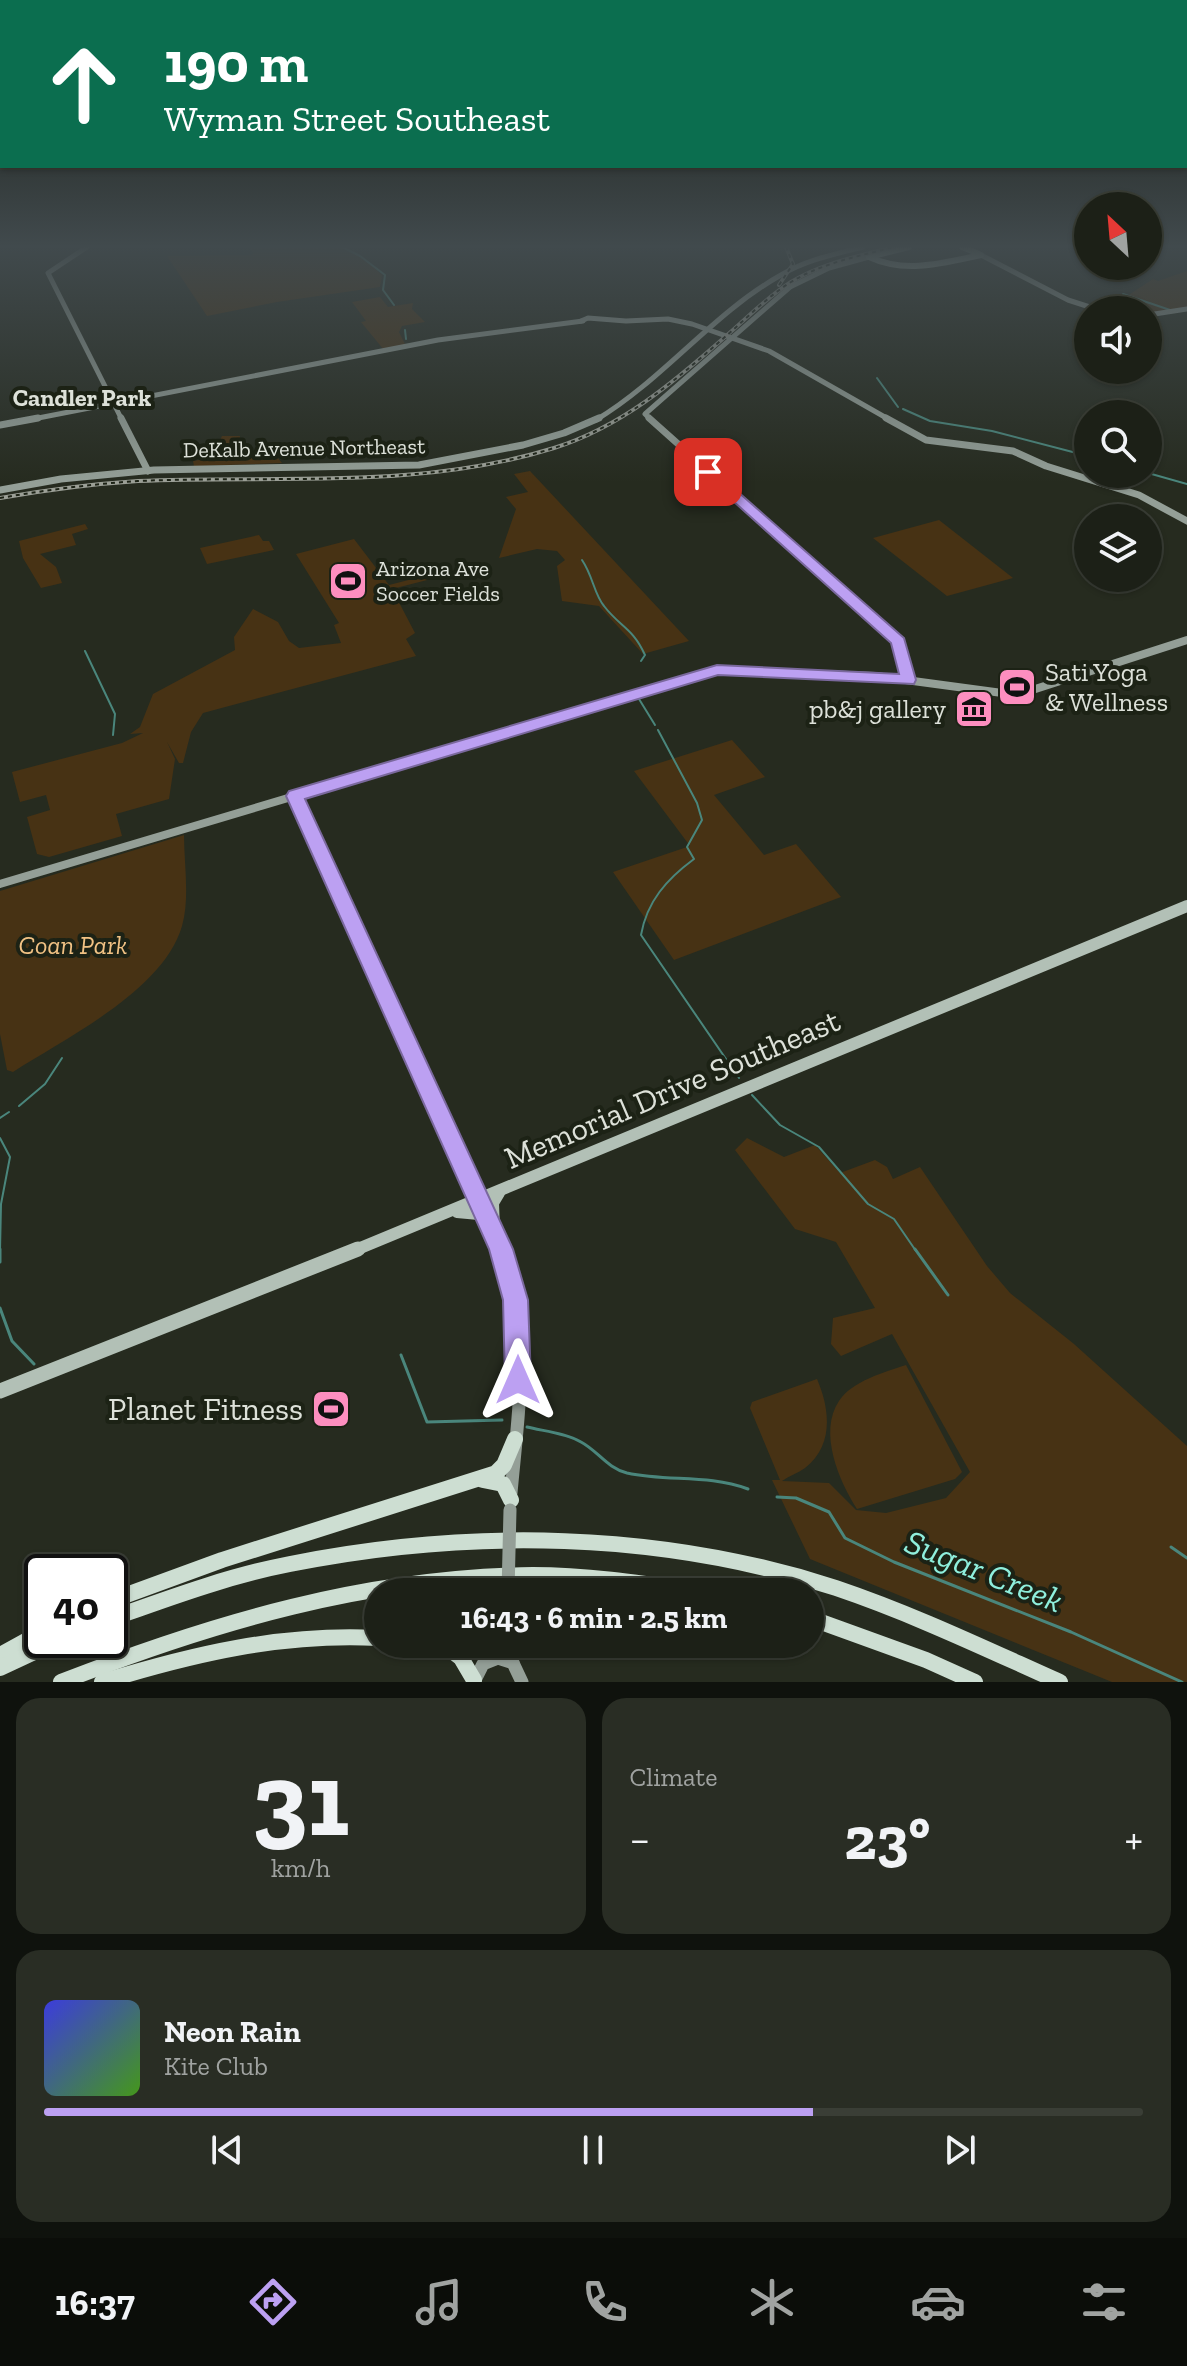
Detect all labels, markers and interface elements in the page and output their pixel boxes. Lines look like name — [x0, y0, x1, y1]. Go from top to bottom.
text: 190 m — [164, 29, 308, 96]
icon: ahead — [32, 32, 136, 136]
text: Wyman Street Southeast — [164, 97, 550, 140]
north arrow — [1074, 192, 1162, 280]
map controls — [1074, 192, 1162, 592]
button: sound — [1074, 296, 1162, 384]
district label: Candler Park — [13, 383, 151, 412]
button: search — [1074, 400, 1162, 488]
street label: DeKalb Avenue Northeast — [183, 432, 426, 464]
pin — [674, 438, 742, 506]
icon: arrive — [686, 450, 730, 494]
button: layers — [1074, 504, 1162, 592]
place label: Arizona Ave Soccer Fields — [376, 555, 500, 607]
sports icon: Arizona Ave Soccer Fields — [327, 560, 369, 602]
place label: Sati Yoga & Wellness — [1045, 656, 1168, 718]
sports icon: Sati Yoga & Wellness — [996, 666, 1038, 708]
museum icon: pb&j gallery — [953, 688, 995, 730]
place label: pb&j gallery — [809, 693, 947, 725]
park label: Coan Park — [19, 929, 127, 961]
street label: Memorial Drive Southeast — [499, 1001, 845, 1177]
position arrow — [476, 1338, 560, 1422]
sports icon: Planet Fitness — [310, 1388, 352, 1430]
place label: Planet Fitness — [108, 1390, 303, 1428]
water label: Sugar Creek — [899, 1521, 1069, 1621]
speed limit sign: 40 — [24, 1554, 128, 1658]
text: 16:43 · 6 min · 2.5 km — [461, 1600, 727, 1636]
text: 31 — [252, 1737, 349, 1862]
text: Climate — [630, 1761, 717, 1793]
text: 23° — [844, 1802, 930, 1874]
text: − — [630, 1812, 650, 1865]
text: + — [1124, 1812, 1143, 1865]
text: km/h — [271, 1852, 330, 1884]
text: Neon Rain — [164, 2014, 301, 2050]
text: Kite Club — [164, 2050, 268, 2082]
icon: previous — [205, 2128, 249, 2172]
icon: pause — [571, 2128, 615, 2172]
icon: next — [938, 2128, 982, 2172]
icon: directions — [245, 2274, 301, 2330]
icon: music — [411, 2274, 467, 2330]
icon: phone — [577, 2274, 633, 2330]
icon: climate — [744, 2274, 800, 2330]
icon: car — [910, 2274, 966, 2330]
icon: filters — [1076, 2274, 1132, 2330]
text: 16:37 — [55, 2281, 135, 2324]

